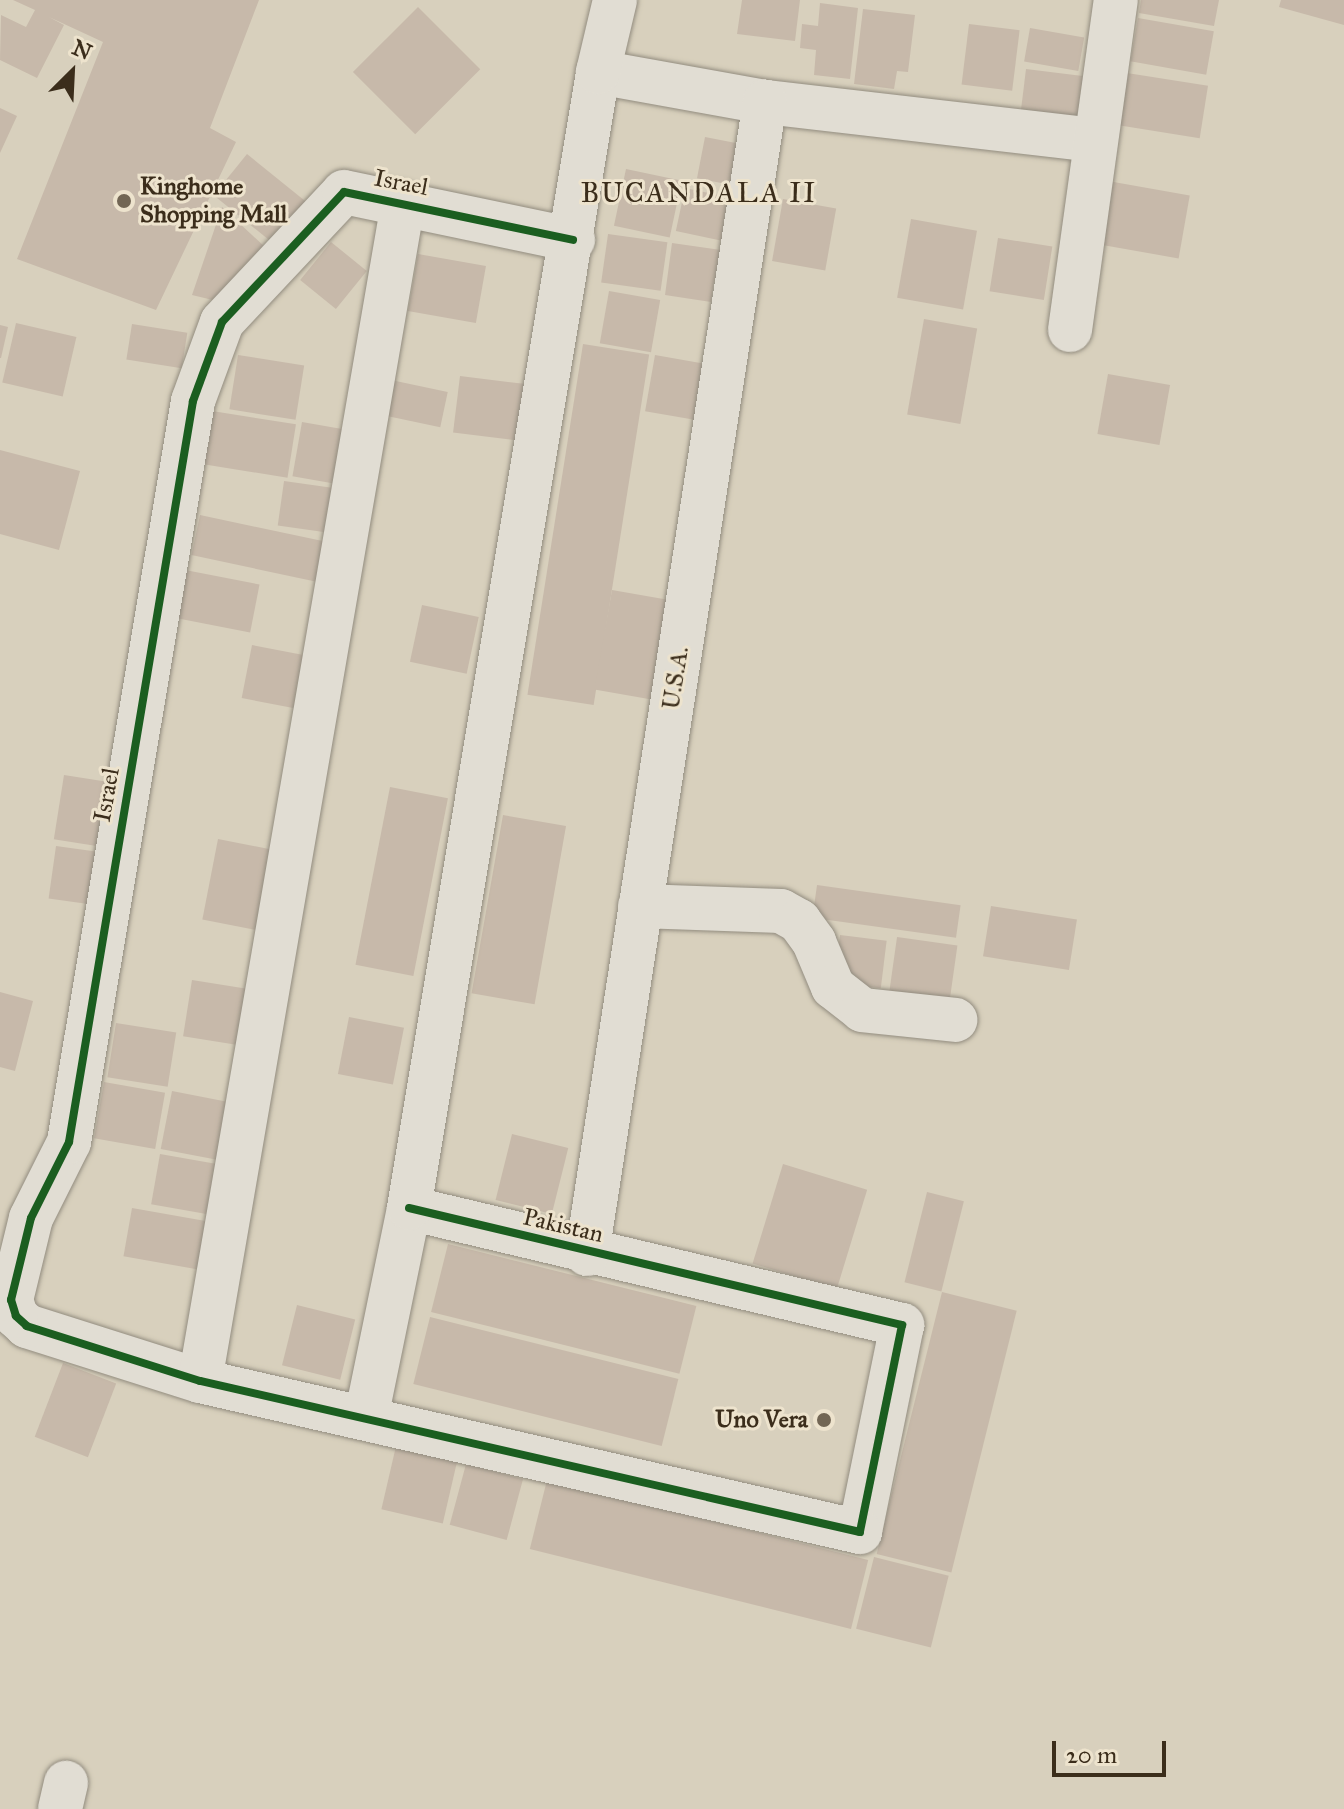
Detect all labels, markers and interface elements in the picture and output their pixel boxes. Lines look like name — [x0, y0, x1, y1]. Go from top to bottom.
north arrow — [32, 32, 112, 112]
text: N — [68, 33, 96, 66]
street label: Israel — [372, 164, 430, 202]
place label: Kinghome Shopping Mall — [140, 173, 287, 229]
district label: BUCANDALA II — [581, 176, 817, 210]
marker: Kinghome Shopping Mall — [115, 192, 133, 210]
street label: U.S.A. — [657, 644, 695, 712]
street label: Israel — [88, 766, 126, 824]
street label: Pakistan — [520, 1203, 606, 1249]
place label: Uno Vera — [715, 1406, 808, 1434]
marker: Uno Vera — [815, 1411, 833, 1429]
scale bar — [1056, 1725, 1170, 1775]
text: 20 m — [1066, 1740, 1117, 1770]

